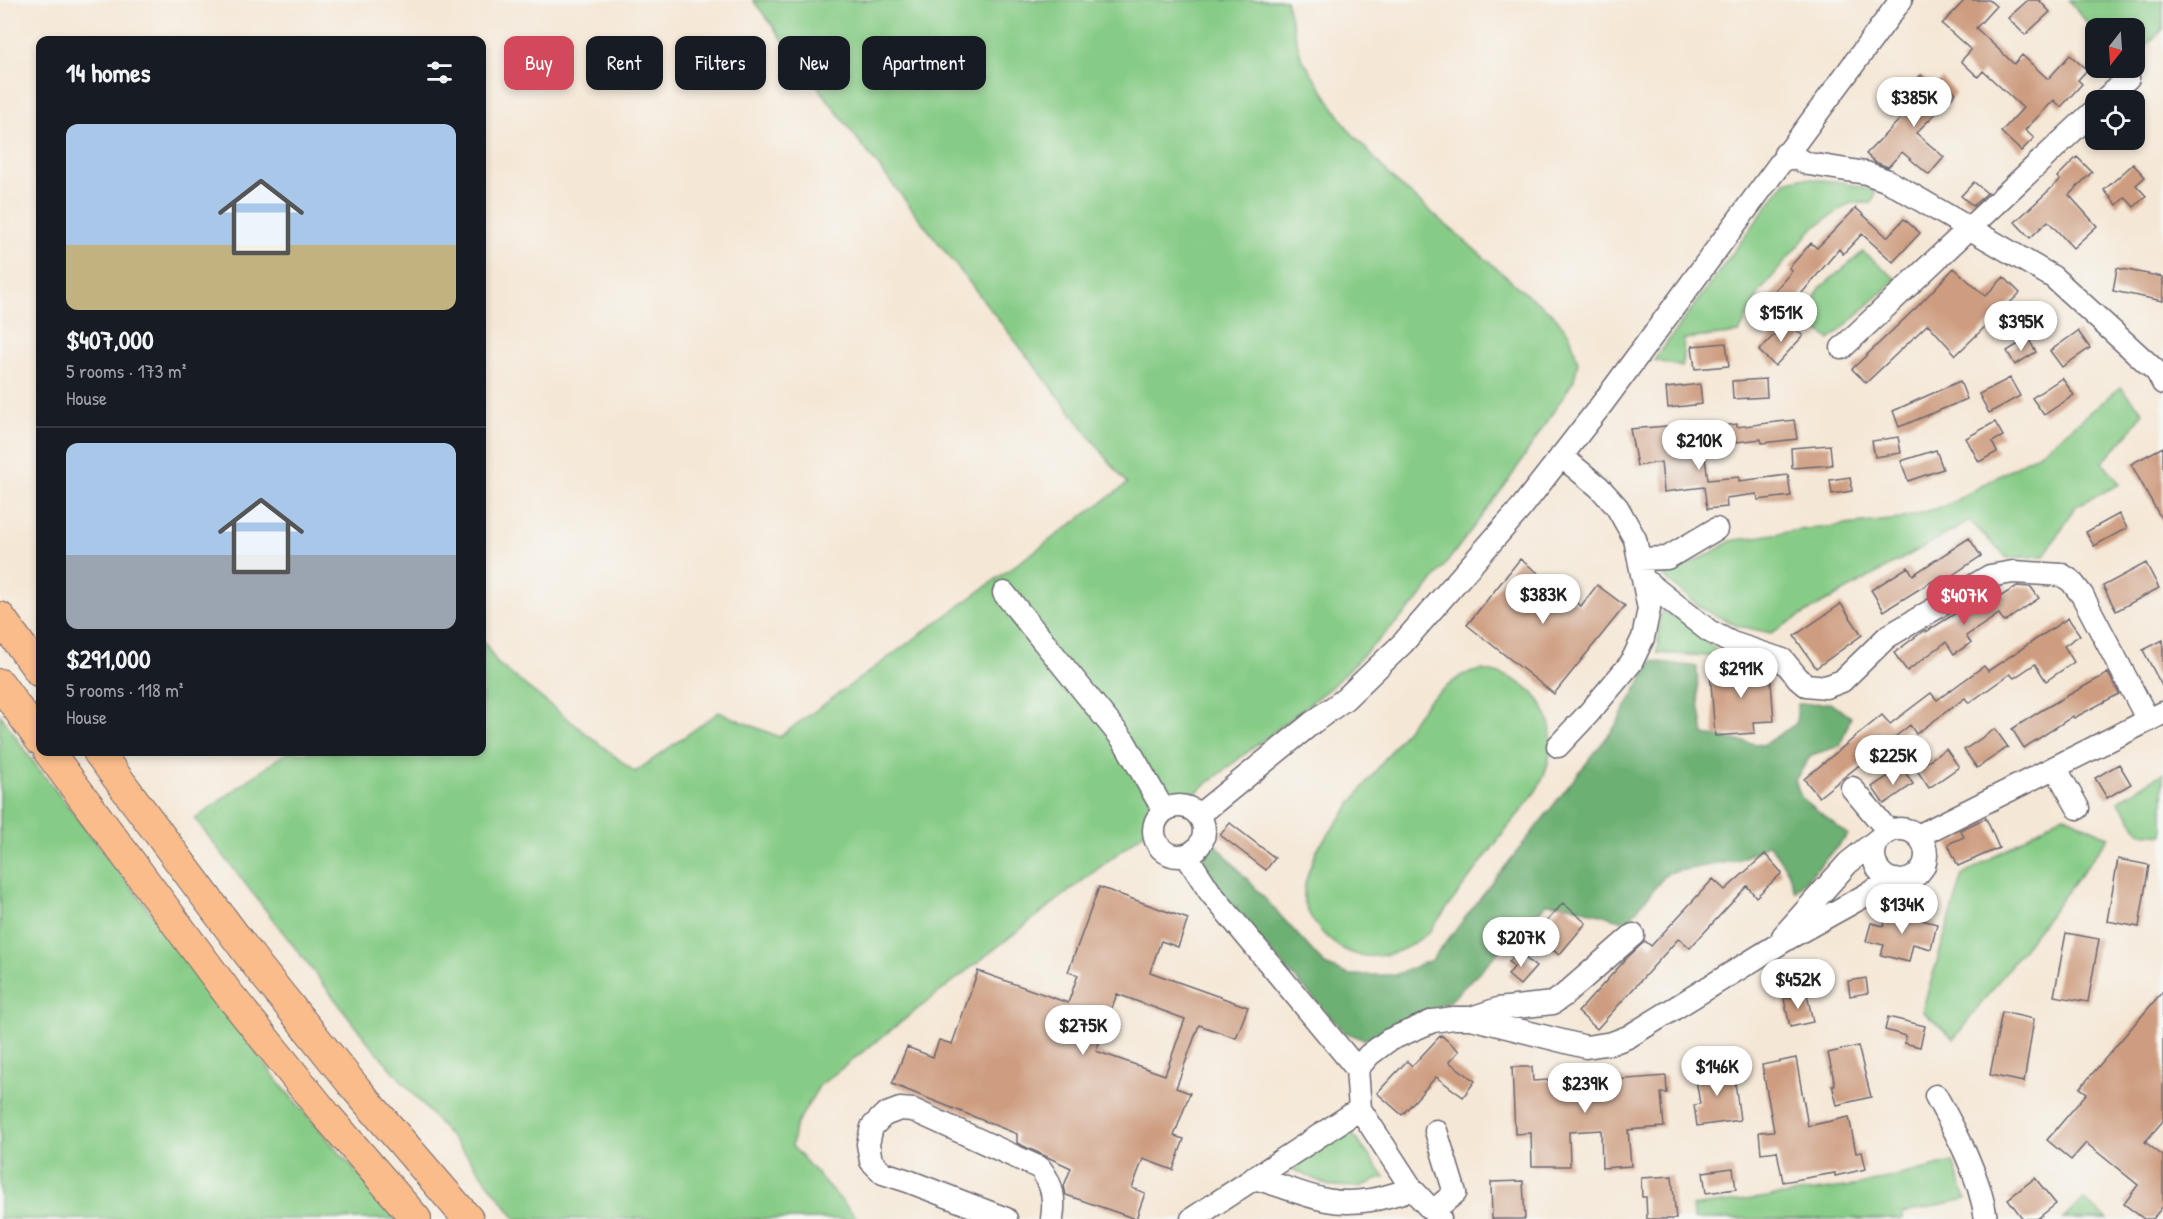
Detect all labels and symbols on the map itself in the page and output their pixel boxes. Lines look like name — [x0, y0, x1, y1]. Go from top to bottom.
north arrow — [2085, 18, 2145, 78]
pin: $385K — [1872, 77, 1956, 128]
pin: $151K — [1739, 292, 1823, 343]
pin: $395K — [1979, 301, 2063, 352]
pin: $210K — [1657, 420, 1741, 471]
pin: $383K — [1501, 574, 1585, 625]
pin: $407K — [1922, 575, 2006, 626]
pin: $291K — [1699, 648, 1783, 699]
pin: $225K — [1851, 735, 1935, 786]
pin: $134K — [1860, 884, 1944, 935]
pin: $207K — [1479, 917, 1563, 968]
pin: $452K — [1756, 959, 1840, 1010]
pin: $275K — [1041, 1005, 1125, 1056]
pin: $146K — [1675, 1046, 1759, 1097]
pin: $239K — [1543, 1063, 1627, 1114]

